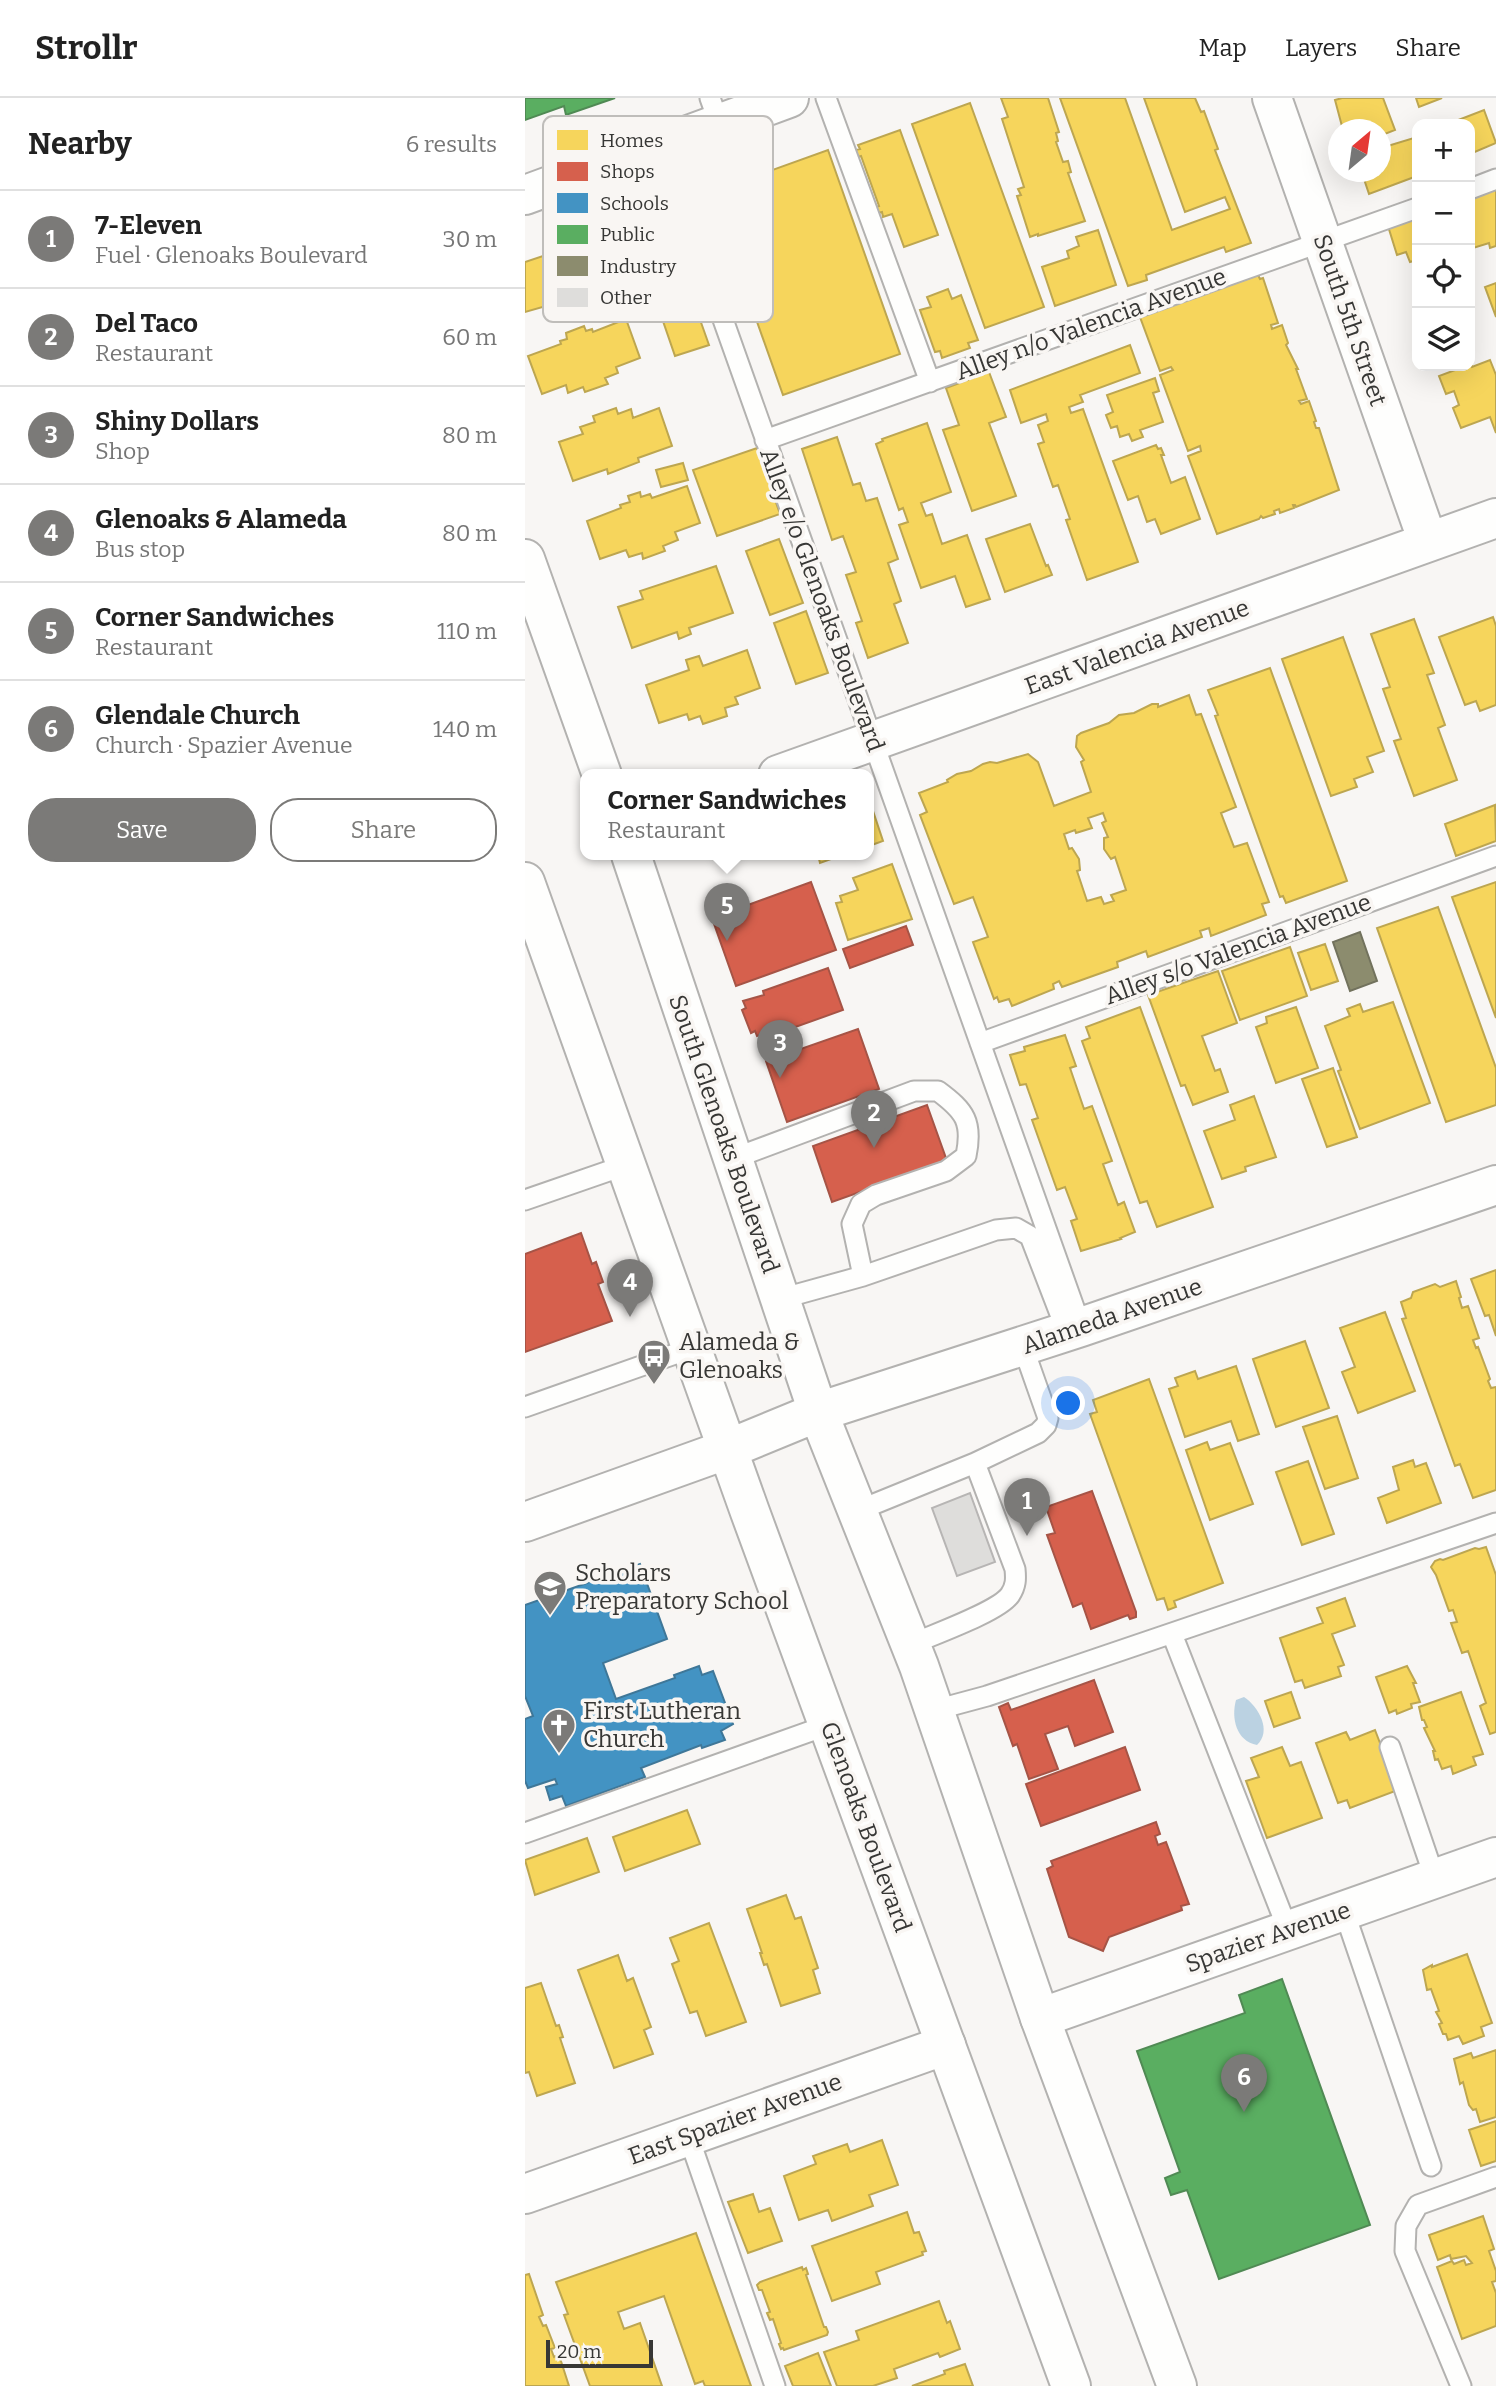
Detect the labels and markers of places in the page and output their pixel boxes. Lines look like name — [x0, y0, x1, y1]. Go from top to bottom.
pin: 5 — [704, 883, 750, 941]
pin: 3 — [757, 1020, 803, 1078]
pin: 2 — [851, 1090, 897, 1148]
pin: 4 — [607, 1259, 653, 1317]
place label: Alameda & Glenoaks — [679, 1328, 800, 1384]
bus stop icon: Alameda & Glenoaks — [635, 1337, 673, 1386]
pin: 1 — [1004, 1478, 1050, 1536]
place label: Scholars Preparatory School — [575, 1559, 789, 1615]
school or university icon: Scholars Preparatory School — [531, 1568, 569, 1617]
place label: First Lutheran Church — [583, 1697, 741, 1753]
church icon: First Lutheran Church — [540, 1706, 578, 1755]
pin: 6 — [1221, 2054, 1267, 2112]

